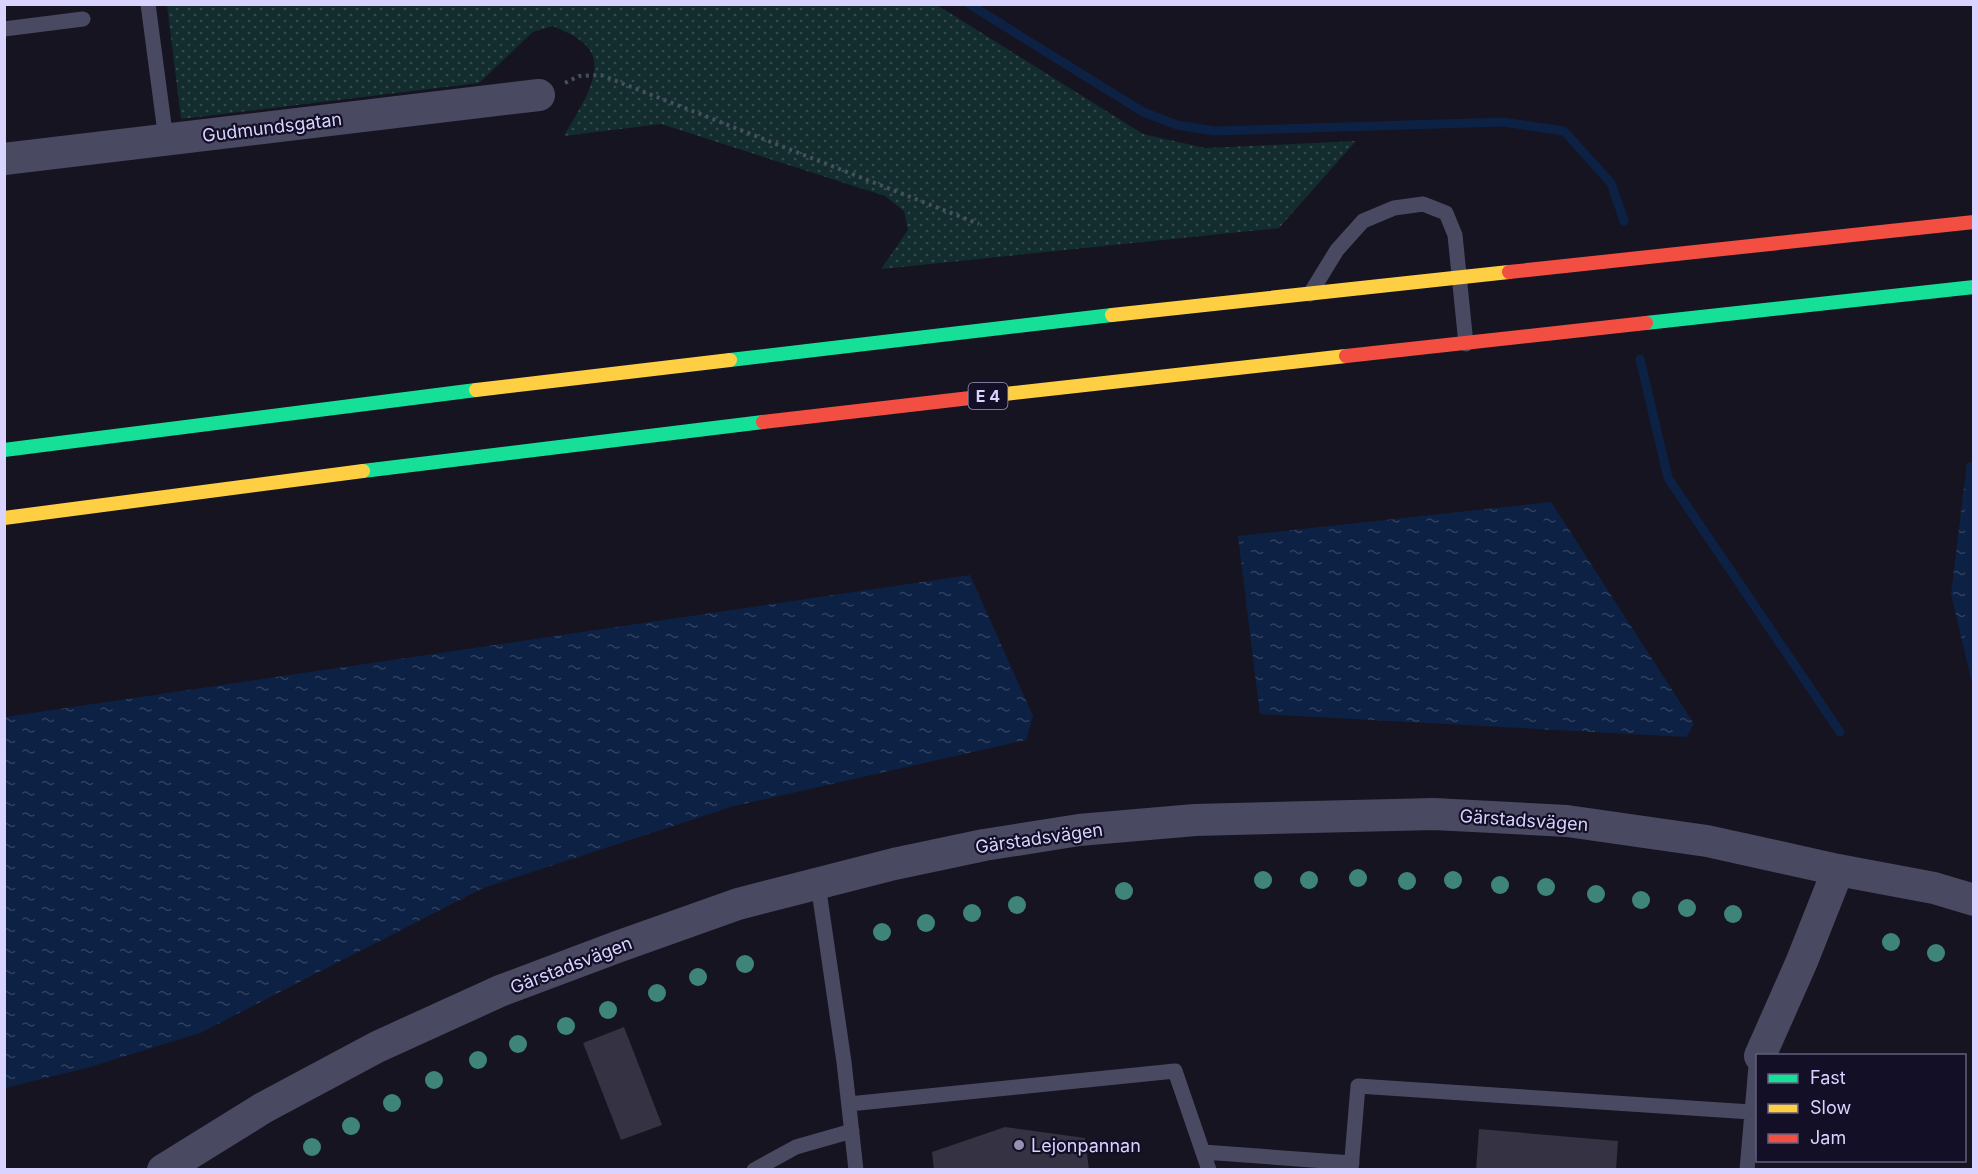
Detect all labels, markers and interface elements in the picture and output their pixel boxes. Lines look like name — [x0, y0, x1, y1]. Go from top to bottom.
street label: Gudmundsgatan — [201, 108, 343, 146]
road number: E 4 — [968, 383, 1008, 409]
street label: Gärstadsvägen — [1459, 805, 1589, 835]
street label: Gärstadsvägen — [974, 819, 1104, 857]
street label: Gärstadsvägen — [507, 932, 635, 998]
legend — [1756, 1054, 1966, 1162]
text: Fast — [1810, 1067, 1846, 1088]
text: Slow — [1810, 1097, 1851, 1118]
text: Jam — [1810, 1127, 1846, 1148]
place label: Lejonpannan — [1031, 1135, 1141, 1156]
marker: Lejonpannan — [1012, 1138, 1026, 1152]

